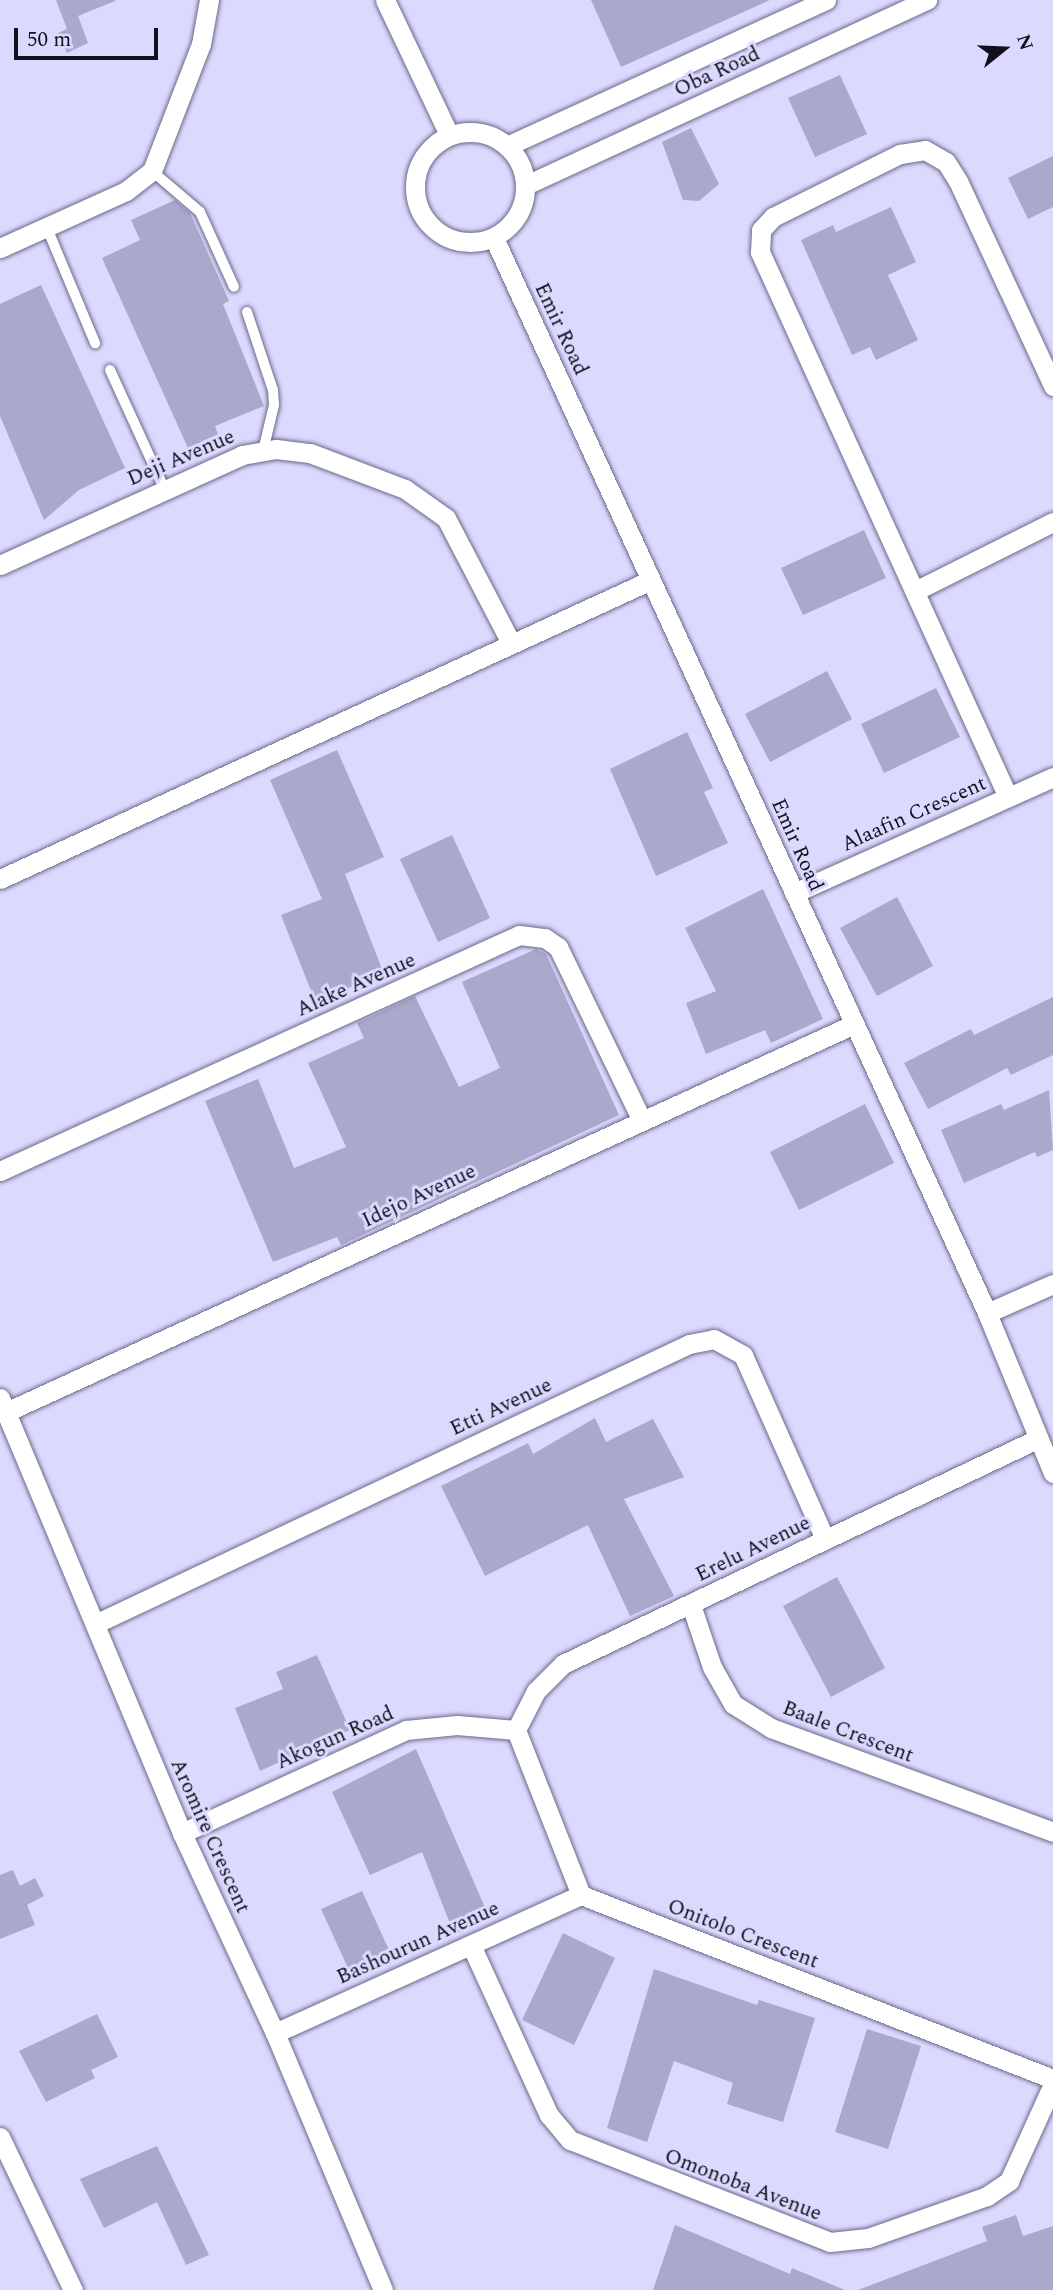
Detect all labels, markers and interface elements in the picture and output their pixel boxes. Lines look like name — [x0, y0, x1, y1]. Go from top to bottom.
scale bar — [18, 14, 161, 58]
north arrow — [969, 14, 1039, 84]
text: 50 m — [27, 24, 71, 56]
text: N — [1008, 30, 1041, 54]
street label: Oba Road — [670, 41, 764, 103]
street label: Emir Road — [529, 279, 593, 379]
street label: Deji Avenue — [124, 424, 238, 492]
street label: Alaafin Crescent — [838, 771, 990, 857]
street label: Emir Road — [765, 795, 829, 895]
street label: Alake Avenue — [292, 947, 420, 1023]
street label: Idejo Avenue — [358, 1159, 480, 1233]
street label: Etti Avenue — [446, 1372, 556, 1442]
street label: Erelu Avenue — [691, 1510, 815, 1588]
street label: Baale Crescent — [779, 1695, 917, 1769]
street label: Akogun Road — [272, 1701, 398, 1775]
street label: Aromire Crescent — [165, 1755, 255, 1917]
street label: Onitolo Crescent — [664, 1894, 822, 1974]
street label: Bashourun Avenue — [333, 1896, 503, 1990]
street label: Omonoba Avenue — [661, 2143, 825, 2227]

